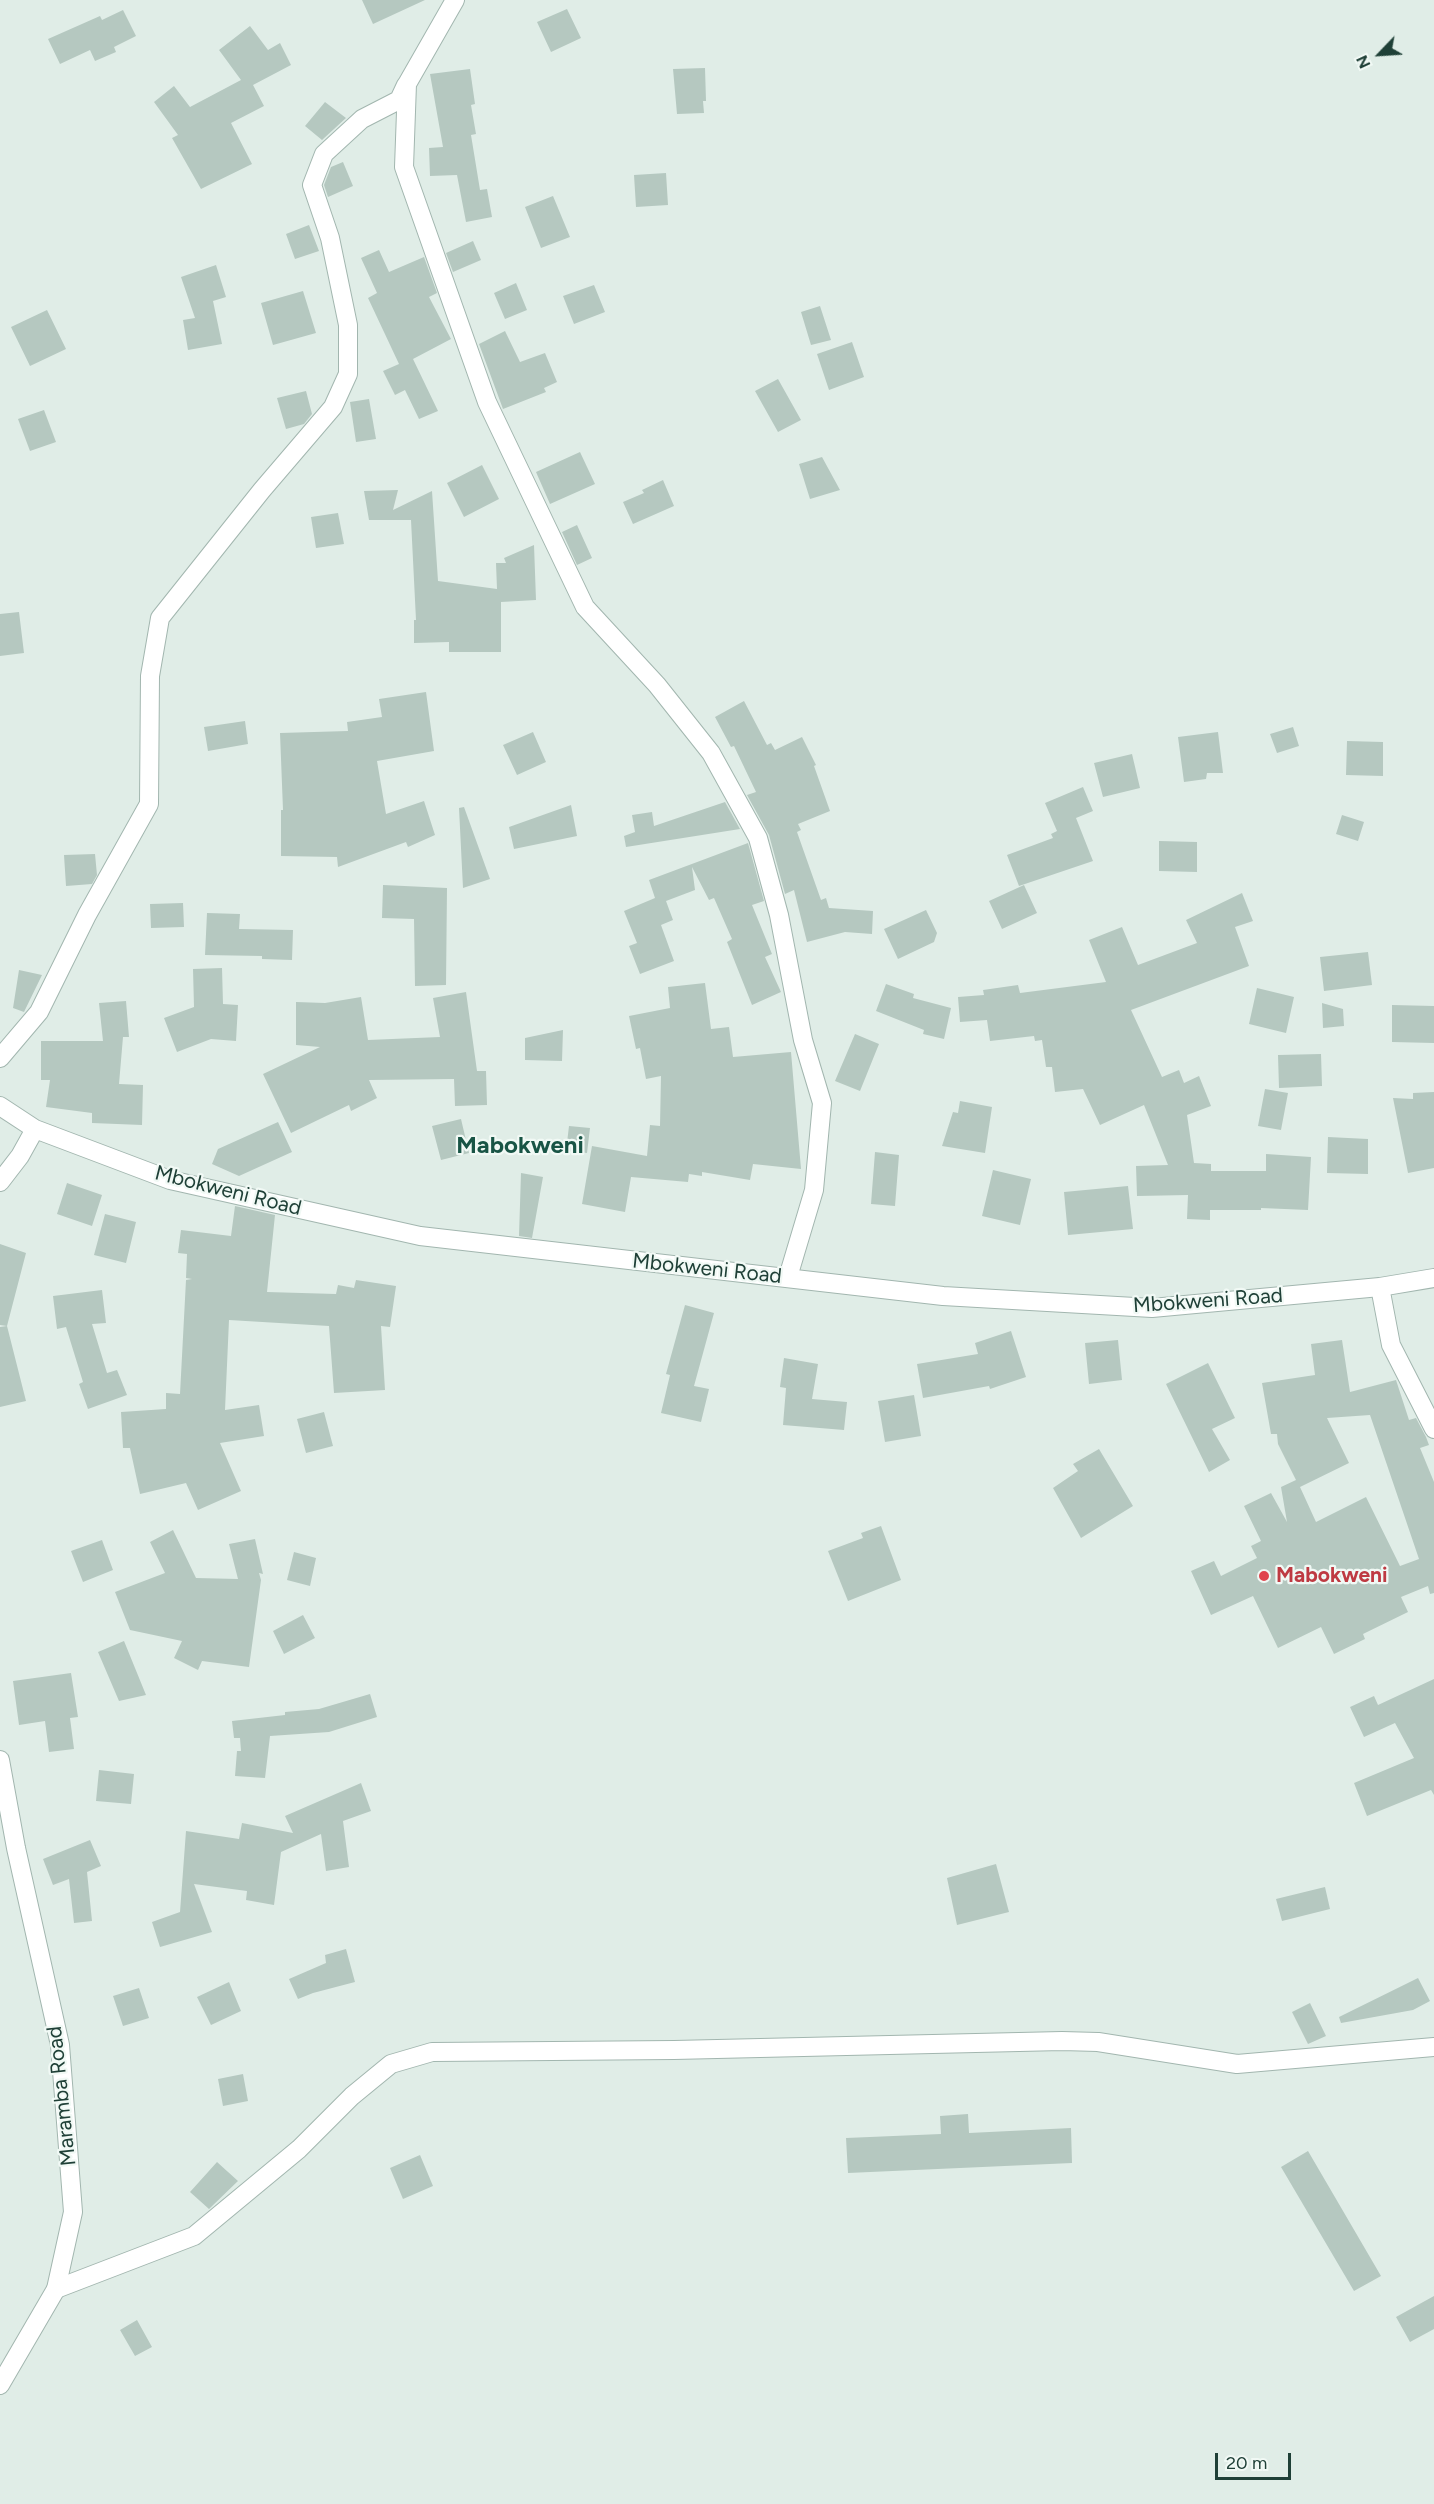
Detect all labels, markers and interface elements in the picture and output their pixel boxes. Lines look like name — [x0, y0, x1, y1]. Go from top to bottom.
north arrow — [1350, 24, 1410, 84]
text: N — [1352, 52, 1374, 71]
district label: Mabokweni — [456, 1132, 584, 1160]
street label: Mbokweni Road — [152, 1161, 304, 1221]
street label: Mbokweni Road — [631, 1249, 783, 1289]
street label: Mbokweni Road — [1132, 1283, 1284, 1319]
place label: Mabokweni — [1276, 1563, 1387, 1589]
marker: Mabokweni — [1257, 1569, 1271, 1583]
street label: Maramba Road — [42, 2025, 82, 2167]
scale bar — [1218, 2441, 1294, 2479]
text: 20 m — [1226, 2452, 1267, 2474]

